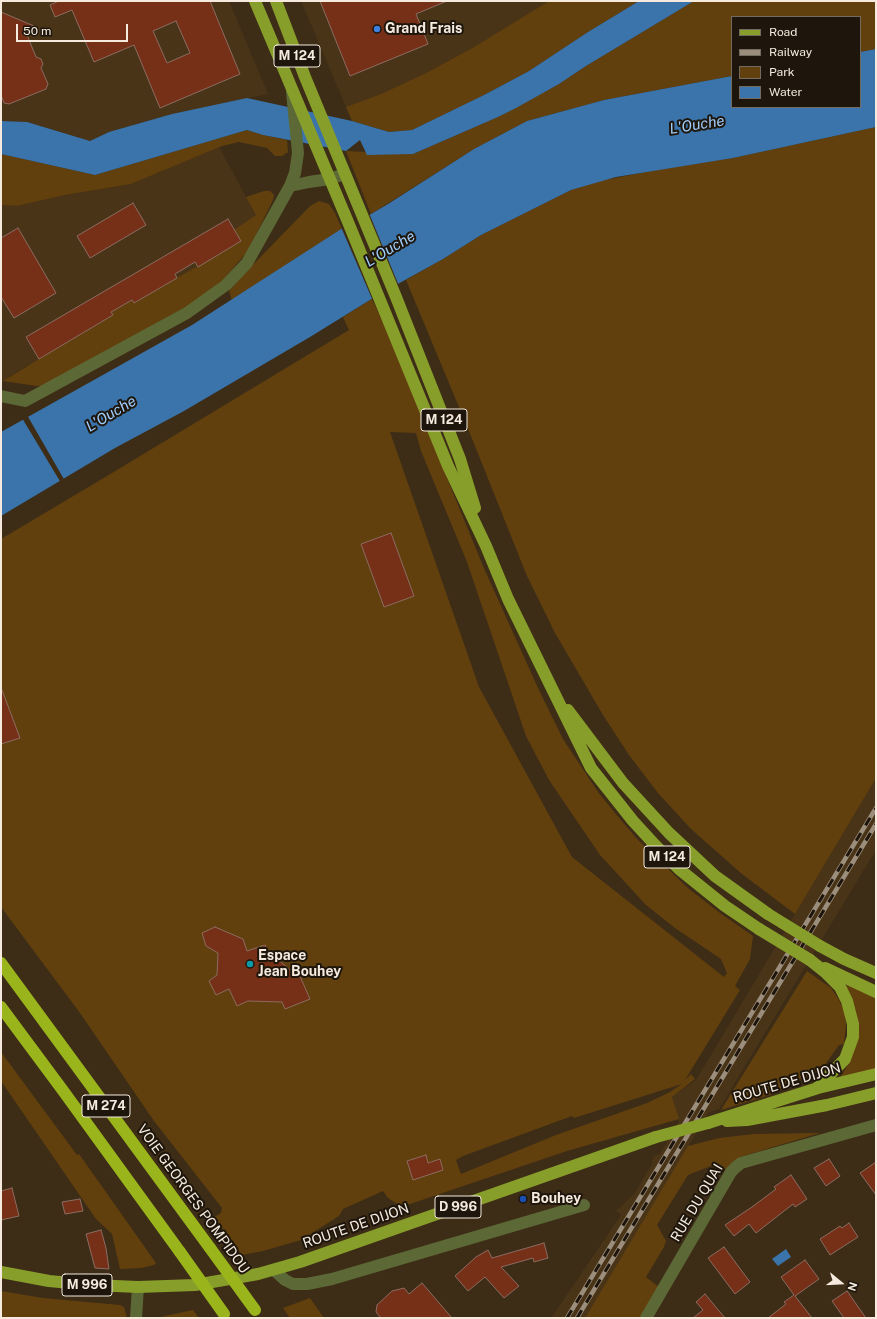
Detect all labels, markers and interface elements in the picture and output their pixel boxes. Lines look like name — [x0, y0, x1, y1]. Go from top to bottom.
scale bar — [18, 16, 130, 42]
legend — [731, 16, 861, 108]
place label: Grand Frais — [385, 21, 462, 37]
text: 50 m — [23, 24, 51, 38]
marker: Grand Frais — [372, 24, 382, 34]
text: Road — [769, 25, 797, 39]
road number: M 124 — [274, 45, 320, 67]
text: Railway — [769, 45, 812, 59]
text: Park — [769, 65, 795, 79]
text: Water — [769, 85, 802, 99]
water label: L'Ouche — [668, 112, 726, 138]
water label: L'Ouche — [362, 227, 418, 271]
water label: L'Ouche — [83, 392, 139, 436]
road number: M 124 — [421, 409, 467, 431]
road number: M 124 — [644, 846, 690, 868]
place label: Espace Jean Bouhey — [258, 948, 341, 980]
marker: Espace Jean Bouhey — [245, 959, 255, 969]
street label: ROUTE DE DIJON — [731, 1060, 843, 1106]
road number: M 274 — [82, 1095, 130, 1117]
street label: VOIE GEORGES POMPIDOU — [133, 1121, 253, 1277]
street label: RUE DU QUAI — [667, 1161, 727, 1245]
place label: Bouhey — [531, 1191, 581, 1207]
marker: Bouhey — [518, 1194, 528, 1204]
road number: D 996 — [435, 1196, 481, 1218]
street label: ROUTE DE DIJON — [301, 1200, 411, 1252]
north arrow — [821, 1263, 861, 1303]
road number: M 996 — [62, 1274, 112, 1296]
text: N — [845, 1281, 859, 1293]

